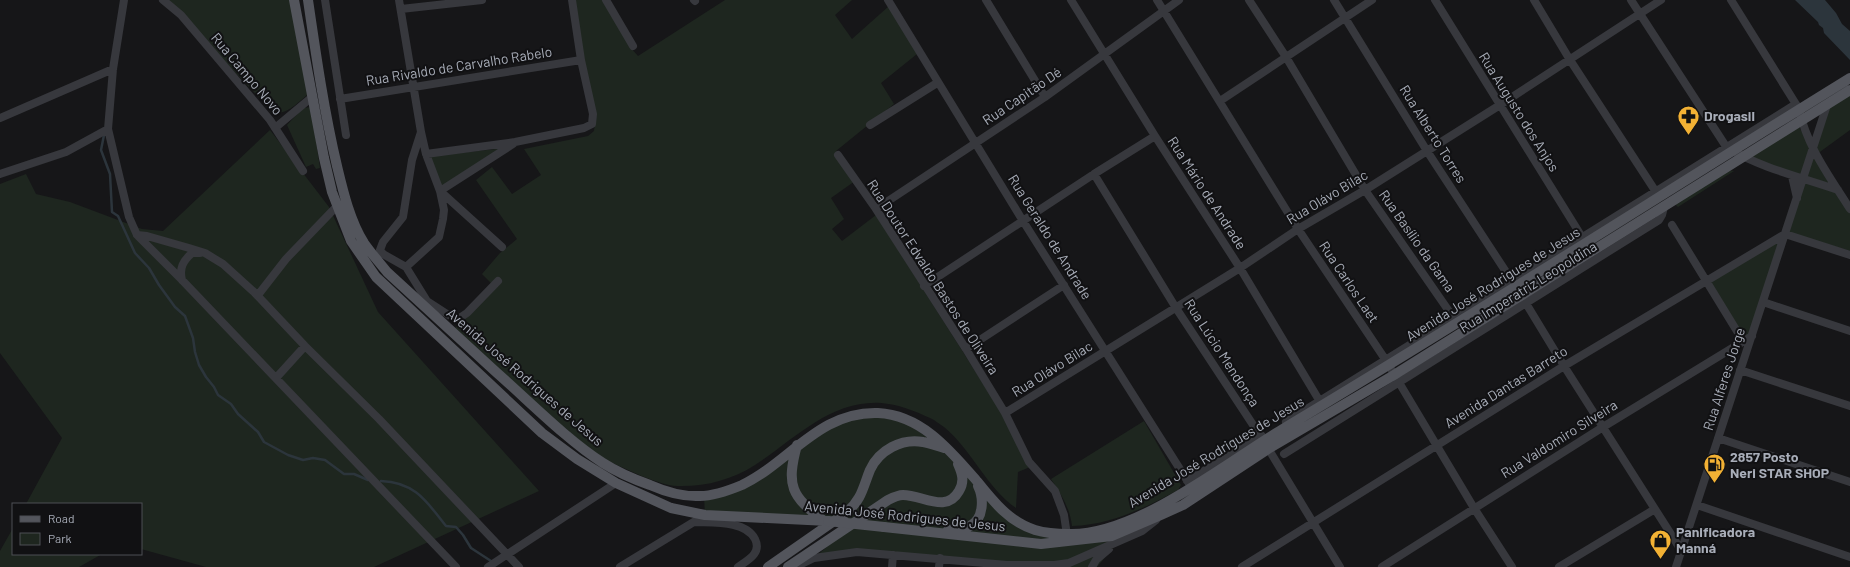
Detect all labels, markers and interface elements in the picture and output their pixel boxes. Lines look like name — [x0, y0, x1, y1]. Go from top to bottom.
street label: Rua Campo Novo — [208, 29, 287, 118]
street label: Rua Rivaldo de Carvalho Rabelo — [365, 42, 553, 89]
street label: Rua Augusto dos Anjos — [1476, 49, 1563, 175]
street label: Rua Capitão Dé — [979, 63, 1064, 128]
street label: Rua Alberto Torres — [1396, 82, 1470, 186]
pharmacy icon: Drogasil — [1676, 103, 1702, 136]
place label: Drogasil — [1704, 107, 1755, 124]
street label: Rua Mário de Andrade — [1165, 133, 1250, 252]
street label: Rua Olávo Bilac — [1283, 166, 1370, 228]
street label: Rua Geraldo de Andrade — [1005, 171, 1096, 302]
street label: Rua Doutor Edvaldo Bastos de Oliveira — [864, 176, 1003, 377]
street label: Rua Basílio da Gama — [1376, 186, 1459, 295]
street label: Avenida José Rodrigues de Jesus — [1403, 223, 1583, 344]
street label: Rua Imperatriz Leopoldina — [1456, 237, 1600, 336]
street label: Rua Carlos Laet — [1316, 238, 1383, 326]
street label: Rua Lúcio Mendonça — [1181, 296, 1264, 410]
street label: Avenida José Rodrigues de Jesus — [444, 304, 607, 449]
street label: Rua Alferes Jorge — [1699, 325, 1748, 432]
street label: Rua Olávo Bilac — [1008, 337, 1095, 400]
street label: Avenida Dantas Barreto — [1441, 342, 1570, 431]
street label: Avenida José Rodrigues de Jesus — [1125, 392, 1307, 511]
street label: Rua Valdomiro Silveira — [1497, 396, 1620, 481]
place label: 2857 Posto Neri STAR SHOP — [1730, 448, 1829, 481]
fuel station icon: 2857 Posto Neri STAR SHOP — [1702, 452, 1728, 485]
street label: Avenida José Rodrigues de Jesus — [804, 496, 1007, 535]
legend — [12, 503, 142, 555]
text: Road — [48, 511, 75, 525]
place label: Panificadora Manná — [1676, 523, 1755, 556]
shop icon: Panificadora Manná — [1647, 527, 1673, 560]
text: Park — [48, 531, 72, 545]

